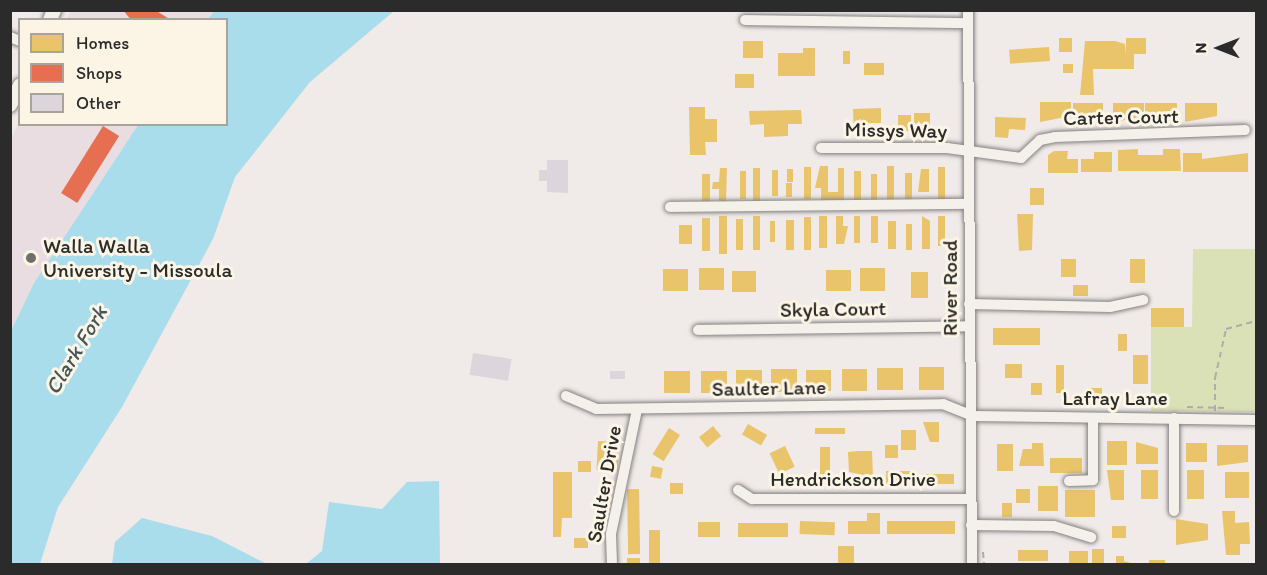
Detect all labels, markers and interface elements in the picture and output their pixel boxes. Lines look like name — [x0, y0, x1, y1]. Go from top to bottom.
legend — [18, 18, 228, 126]
north arrow — [1189, 18, 1249, 78]
text: Homes — [76, 32, 129, 54]
text: N — [1191, 43, 1210, 53]
text: Shops — [76, 62, 122, 84]
text: Other — [76, 92, 121, 114]
street label: Carter Court — [1063, 103, 1179, 131]
street label: Missys Way — [845, 117, 947, 143]
place label: Walla Walla University - Missoula — [43, 233, 232, 283]
street label: River Road — [937, 240, 963, 336]
marker: Walla Walla University - Missoula — [24, 251, 38, 265]
street label: Skyla Court — [780, 295, 886, 323]
water label: Clark Fork — [39, 301, 113, 399]
street label: Saulter Lane — [712, 374, 826, 402]
street label: Lafray Lane — [1062, 385, 1168, 411]
street label: Saulter Drive — [581, 423, 627, 545]
street label: Hendrickson Drive — [770, 466, 936, 492]

